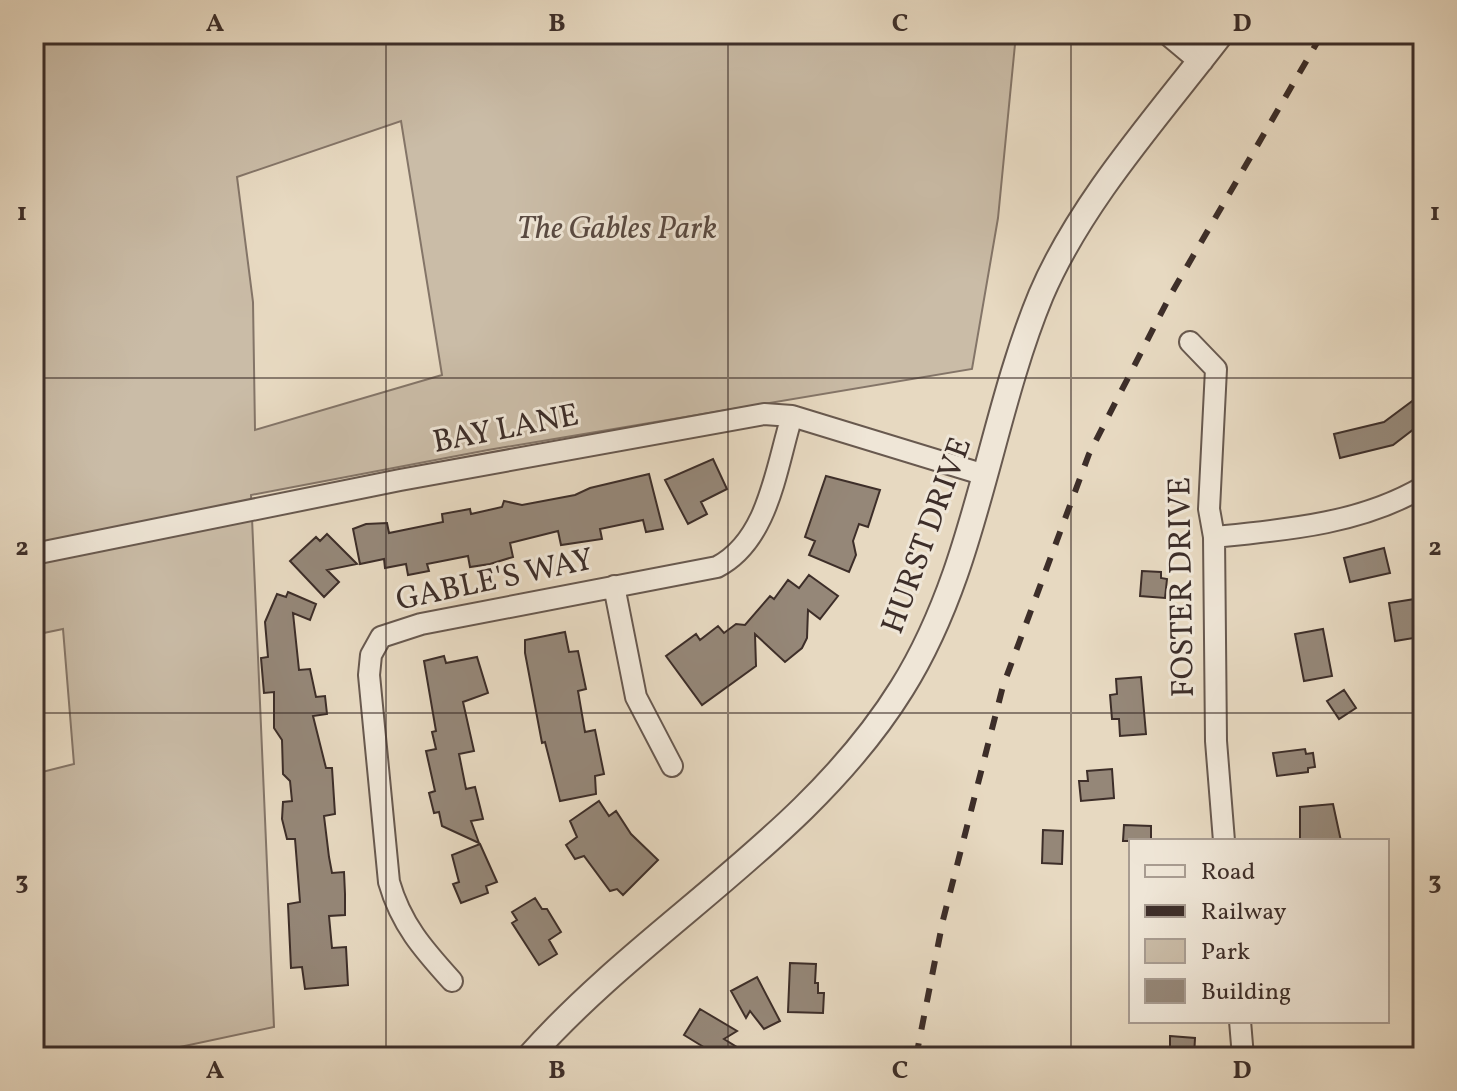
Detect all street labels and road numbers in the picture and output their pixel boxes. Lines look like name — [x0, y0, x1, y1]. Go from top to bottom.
street label: BAY LANE — [429, 394, 583, 466]
street label: HURST DRIVE — [872, 432, 984, 640]
street label: FOSTER DRIVE — [1159, 476, 1207, 698]
street label: GABLE'S WAY — [392, 539, 598, 623]

